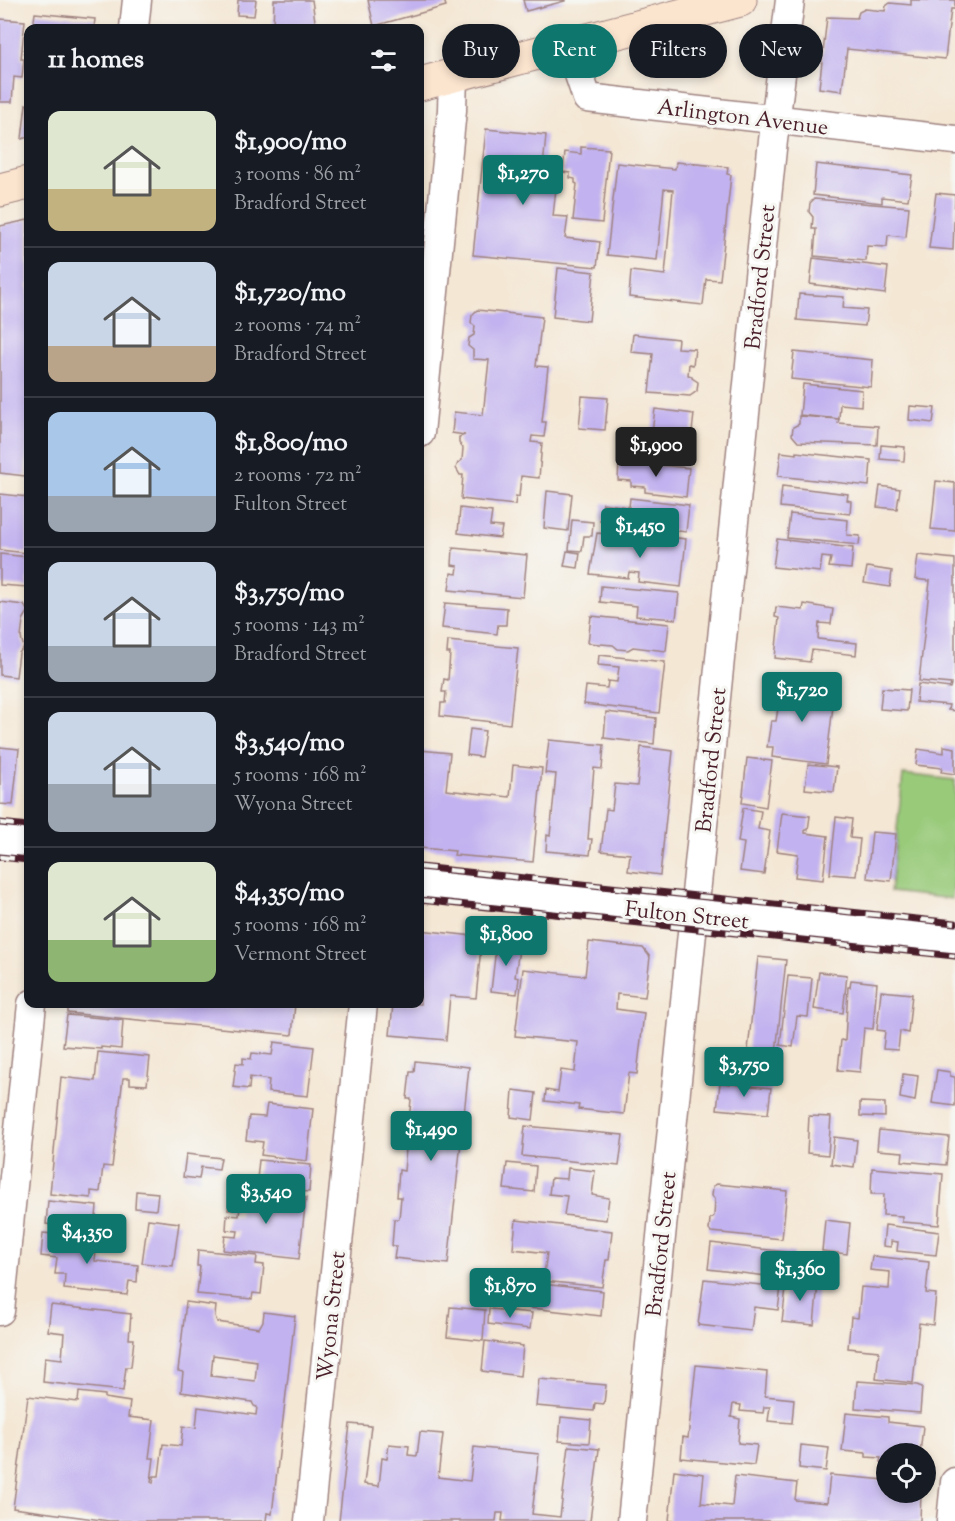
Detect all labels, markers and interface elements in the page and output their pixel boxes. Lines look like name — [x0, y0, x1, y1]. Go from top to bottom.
chip: Buy — [442, 24, 520, 78]
chip: Rent — [532, 24, 617, 78]
chip: Filters — [629, 24, 727, 78]
chip: New — [739, 24, 823, 78]
text: 11 homes — [48, 42, 144, 79]
icon: filters — [367, 44, 400, 77]
street label: Arlington Avenue — [655, 93, 830, 145]
text: $1,900/mo — [234, 124, 347, 161]
icon: home — [96, 135, 168, 207]
pin: $1,270 — [474, 155, 572, 206]
text: $1,270 — [497, 160, 549, 189]
text: 3 rooms · 86 m² — [234, 161, 361, 190]
text: Bradford Street — [234, 190, 366, 219]
street label: Bradford Street — [738, 203, 786, 351]
text: $1,720/mo — [234, 275, 346, 312]
icon: home — [96, 286, 168, 358]
text: 2 rooms · 74 m² — [234, 312, 361, 341]
text: Bradford Street — [234, 341, 366, 370]
text: $1,800/mo — [234, 425, 348, 462]
pin: $1,900 — [607, 427, 705, 478]
text: $1,900 — [630, 432, 682, 461]
icon: home — [96, 436, 168, 508]
text: 2 rooms · 72 m² — [234, 462, 362, 491]
text: Fulton Street — [234, 491, 347, 520]
pin: $1,450 — [591, 508, 689, 559]
text: $1,450 — [615, 513, 665, 542]
text: $3,750/mo — [234, 575, 345, 612]
icon: home — [96, 586, 168, 658]
text: 5 rooms · 143 m² — [234, 612, 365, 641]
text: Bradford Street — [234, 641, 366, 670]
pin: $1,720 — [753, 672, 851, 723]
text: $1,720 — [776, 677, 828, 706]
street label: Bradford Street — [689, 686, 737, 834]
text: $3,540/mo — [234, 725, 345, 762]
icon: home — [96, 736, 168, 808]
text: 5 rooms · 168 m² — [234, 762, 367, 791]
text: Wyona Street — [234, 791, 353, 820]
text: $4,350/mo — [234, 875, 345, 912]
icon: home — [96, 886, 168, 958]
street label: Fulton Street — [623, 895, 751, 939]
text: 5 rooms · 168 m² — [234, 912, 367, 941]
pin: $1,800 — [457, 916, 555, 967]
text: $1,800 — [479, 921, 533, 950]
text: Vermont Street — [234, 941, 367, 970]
pin: $3,750 — [695, 1047, 793, 1098]
text: $3,750 — [718, 1052, 770, 1081]
pin: $1,490 — [382, 1111, 480, 1162]
text: $1,490 — [405, 1116, 457, 1145]
street label: Bradford Street — [639, 1170, 687, 1318]
pin: $3,540 — [217, 1174, 315, 1225]
text: $3,540 — [240, 1179, 292, 1208]
pin: $4,350 — [38, 1214, 136, 1265]
text: $4,350 — [61, 1219, 113, 1248]
street label: Wyona Street — [310, 1249, 356, 1383]
pin: $1,360 — [751, 1251, 849, 1302]
text: $1,360 — [775, 1256, 825, 1285]
pin: $1,870 — [461, 1268, 559, 1319]
text: $1,870 — [484, 1273, 536, 1302]
map controls — [876, 1443, 936, 1503]
button: locate — [876, 1443, 936, 1503]

